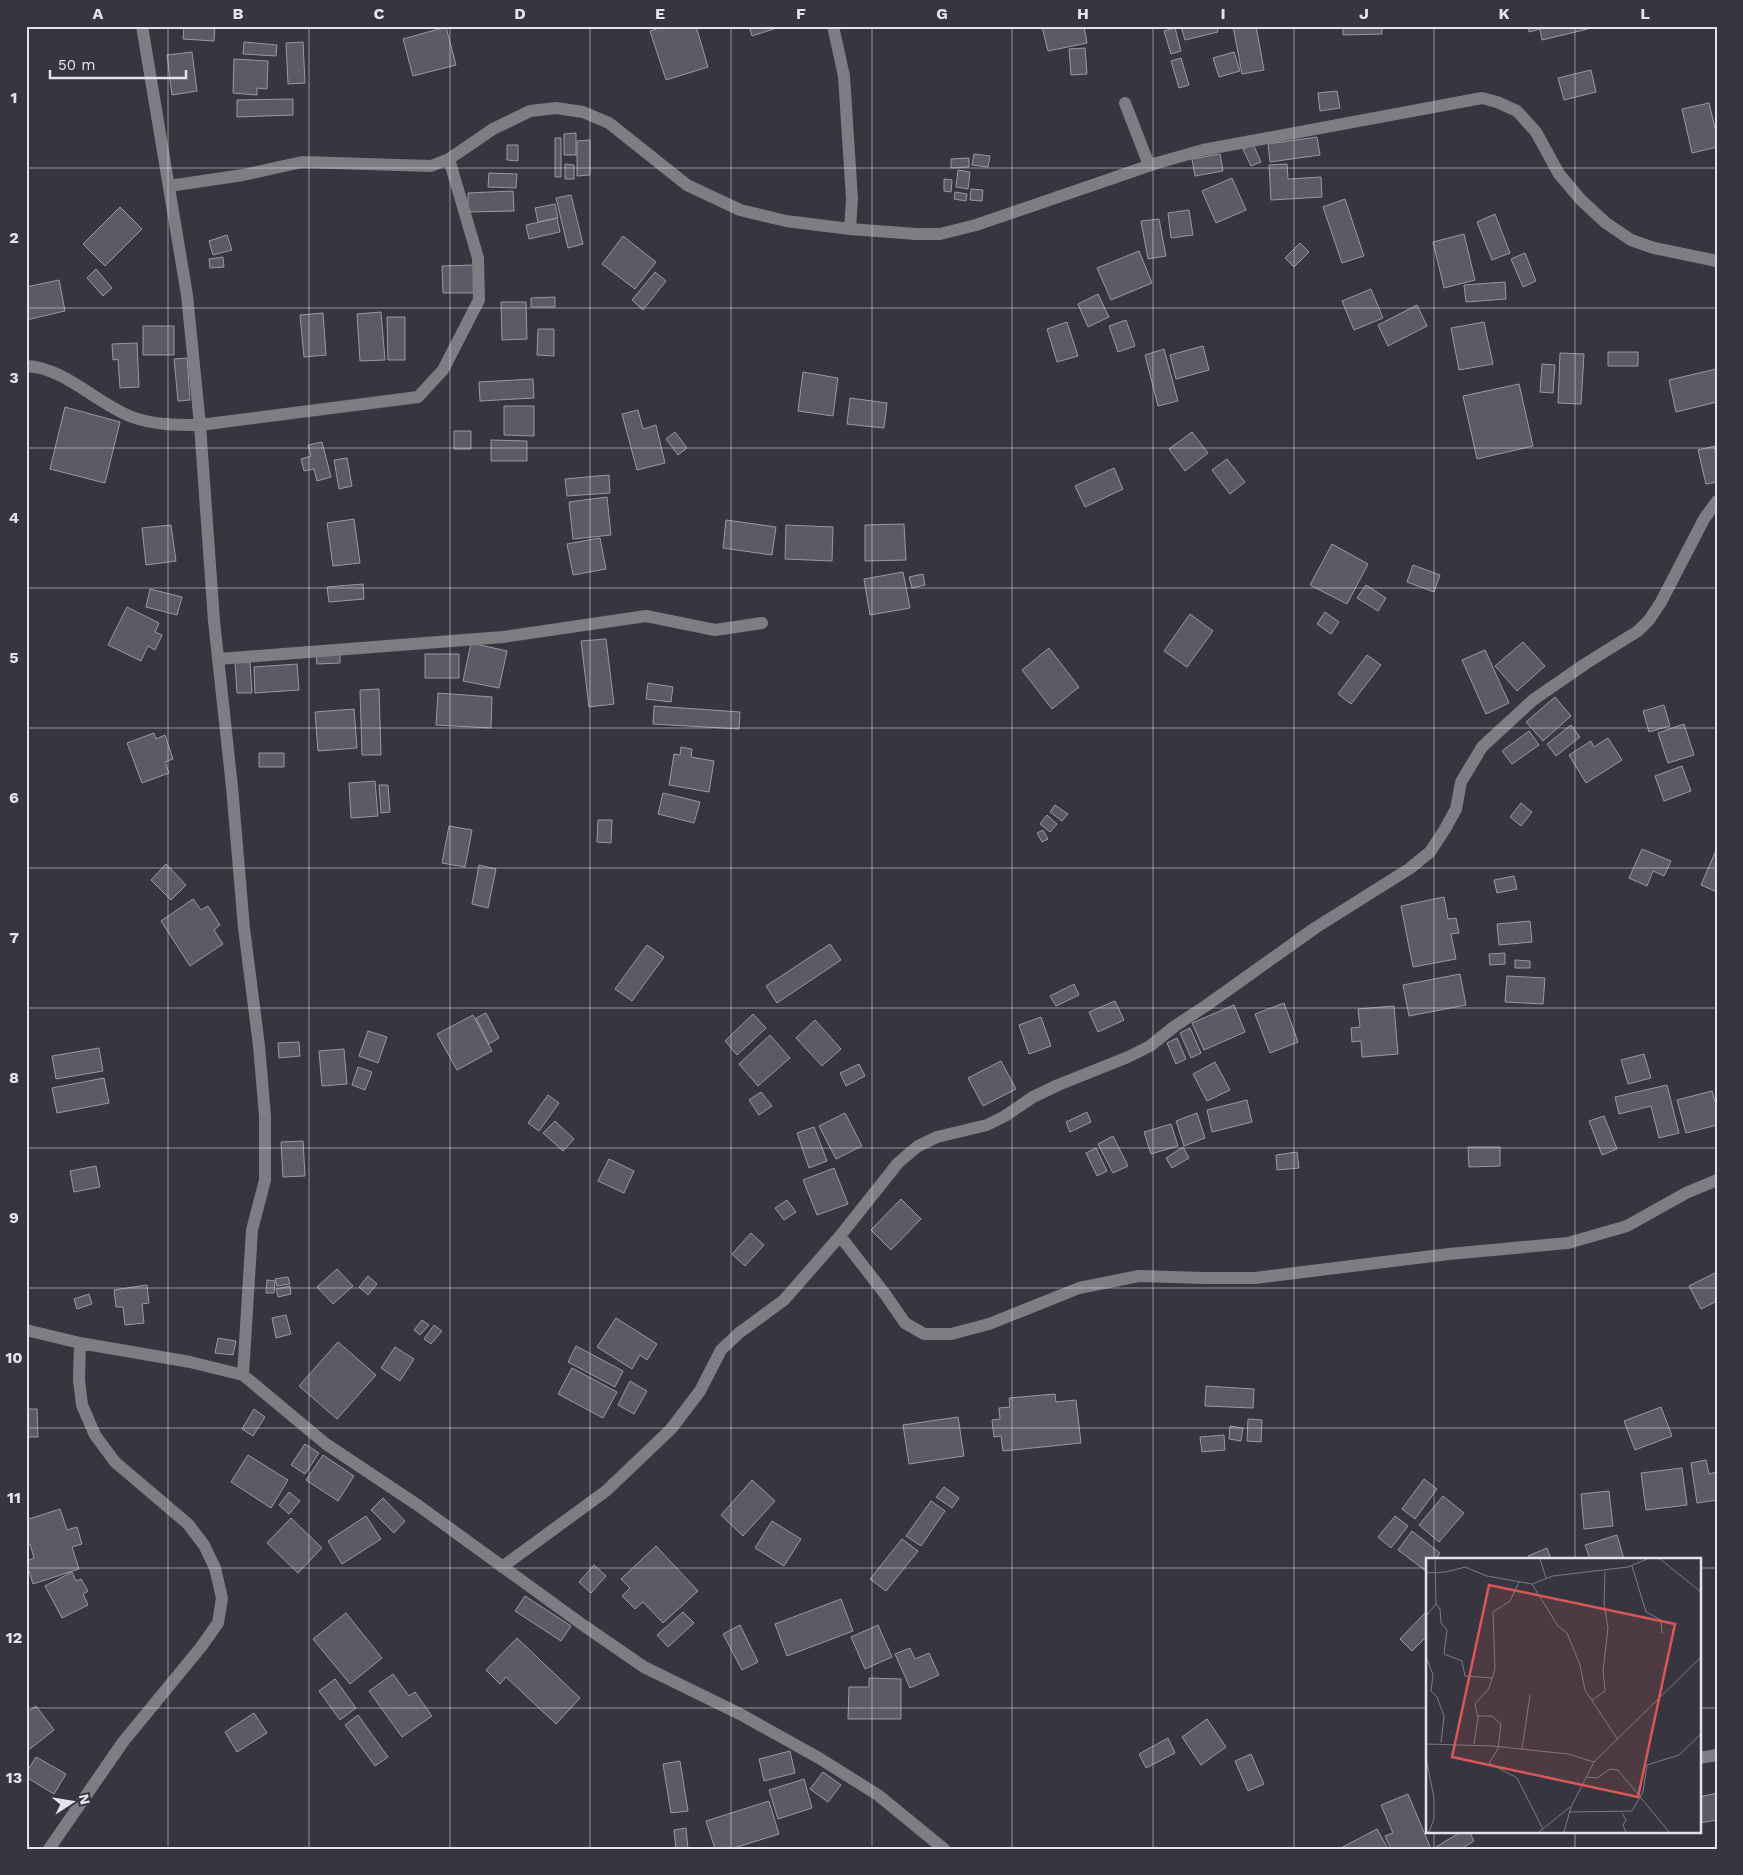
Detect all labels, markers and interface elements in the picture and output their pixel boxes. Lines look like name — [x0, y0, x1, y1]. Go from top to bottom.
text: A — [93, 4, 104, 23]
text: B — [233, 4, 244, 23]
text: C — [374, 4, 385, 23]
text: D — [514, 4, 526, 23]
text: E — [655, 4, 665, 23]
text: F — [796, 4, 806, 23]
text: G — [936, 4, 948, 23]
text: H — [1077, 4, 1089, 23]
text: I — [1220, 4, 1226, 23]
text: J — [1359, 4, 1369, 23]
text: K — [1498, 4, 1510, 23]
text: L — [1640, 4, 1650, 23]
scale bar — [50, 48, 186, 80]
text: 50 m — [58, 56, 95, 74]
text: 1 — [11, 88, 17, 107]
text: 2 — [9, 228, 19, 247]
text: 3 — [9, 368, 19, 387]
text: 4 — [9, 508, 19, 527]
text: 5 — [9, 648, 19, 667]
text: 6 — [9, 788, 19, 807]
text: 7 — [9, 928, 19, 947]
text: 8 — [9, 1068, 19, 1087]
text: 9 — [9, 1208, 19, 1227]
text: 10 — [5, 1348, 23, 1367]
text: 11 — [7, 1488, 21, 1507]
inset map — [1426, 1558, 1700, 1832]
text: 12 — [6, 1628, 22, 1647]
text: 13 — [6, 1768, 22, 1787]
north arrow — [48, 1778, 98, 1828]
text: N — [76, 1793, 94, 1806]

